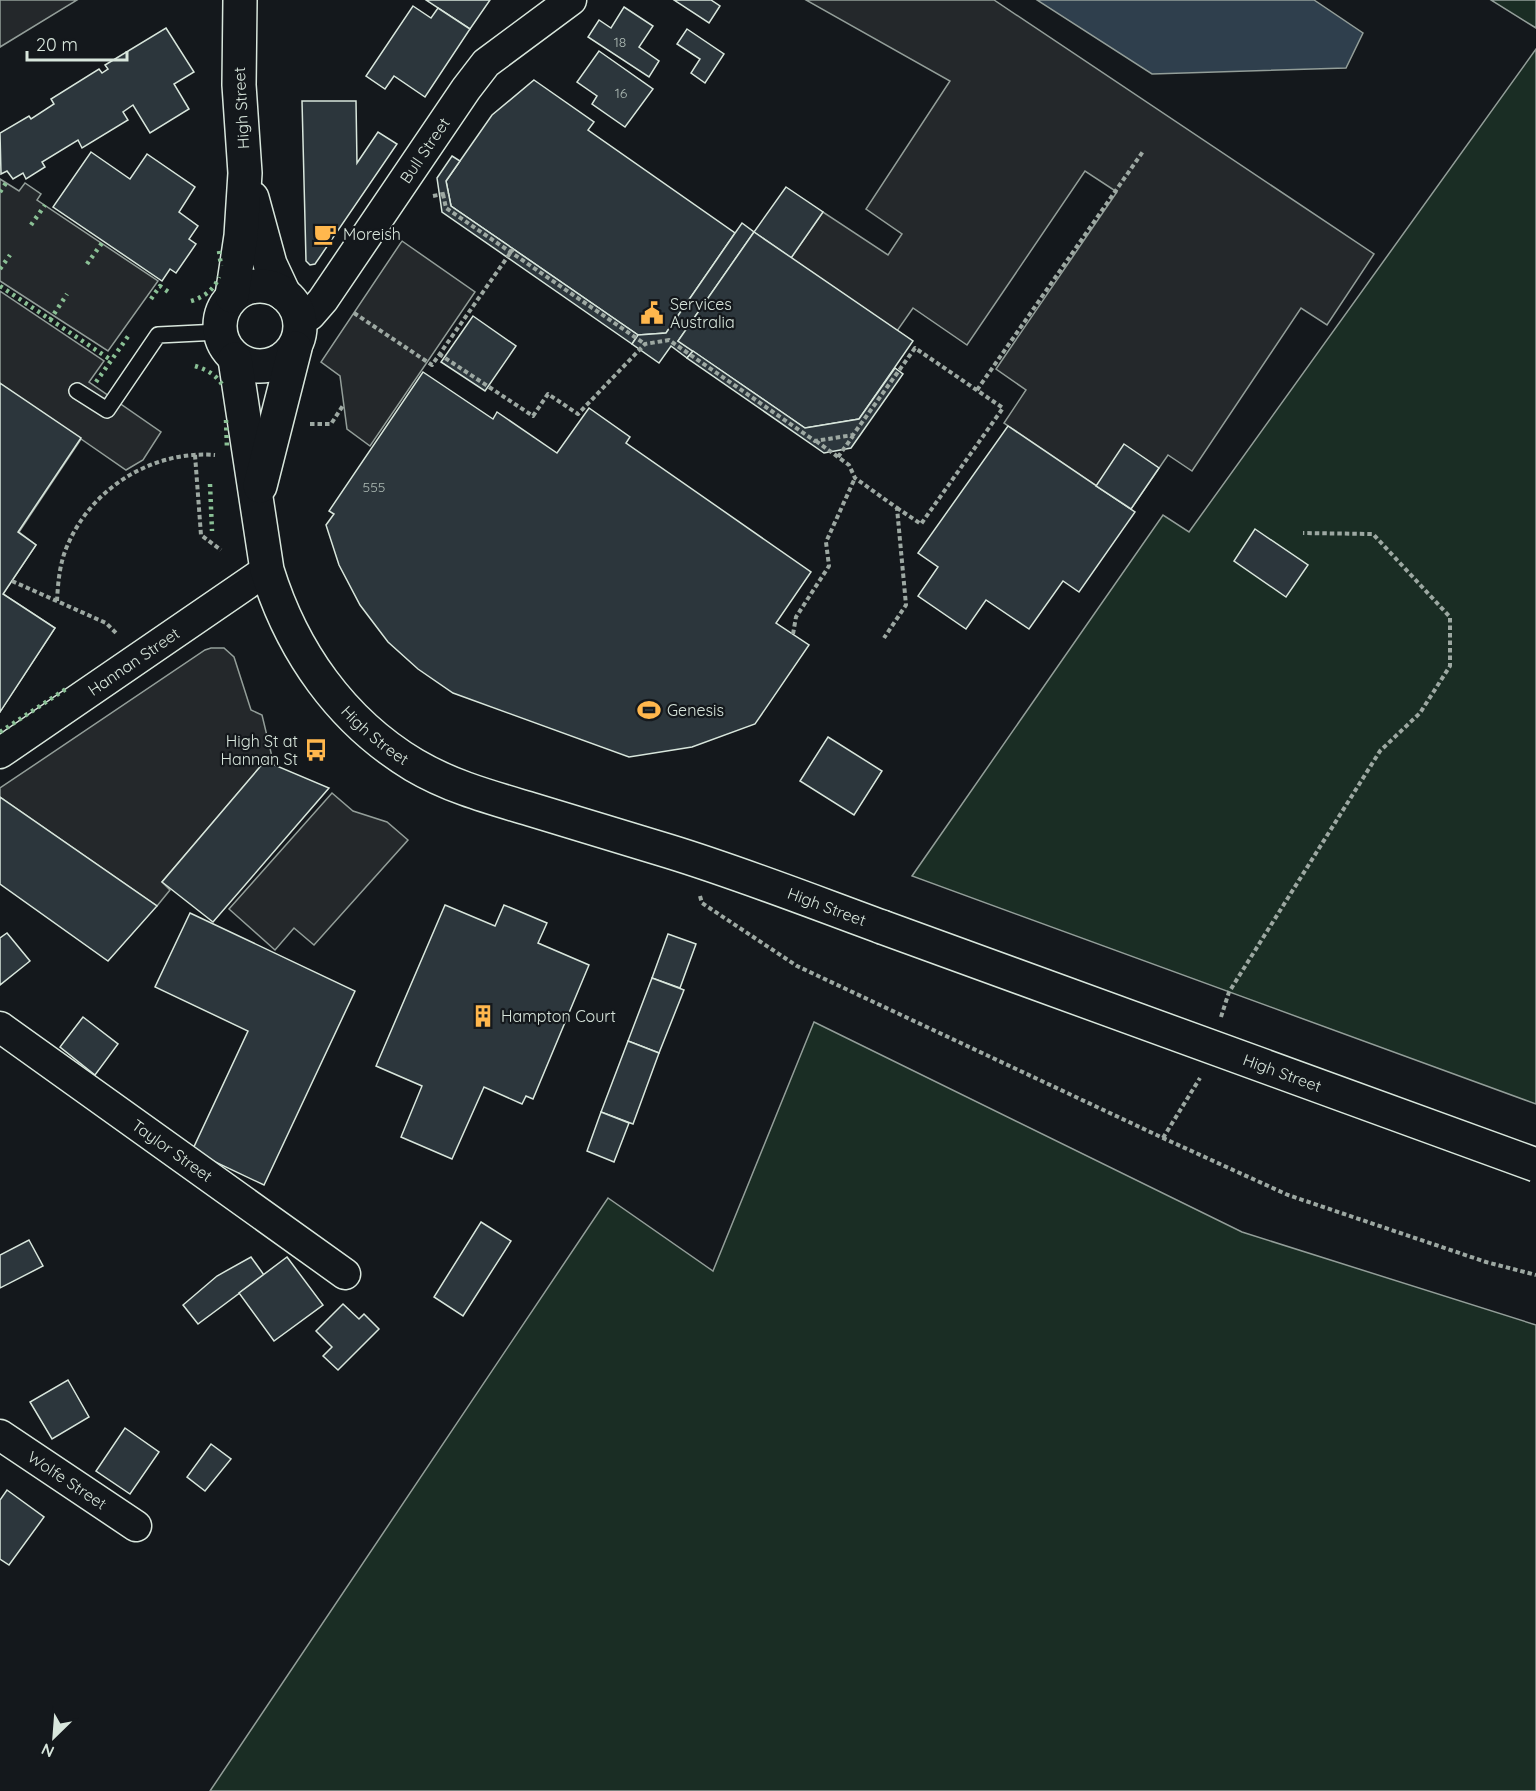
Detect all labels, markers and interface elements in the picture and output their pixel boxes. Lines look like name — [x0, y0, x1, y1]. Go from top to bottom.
scale bar — [27, 24, 128, 62]
text: 20 m — [36, 33, 78, 56]
house number: 18 — [614, 33, 626, 51]
street label: High Street — [229, 66, 253, 150]
house number: 16 — [615, 84, 628, 102]
street label: Bull Street — [395, 114, 454, 187]
cafe icon: Moreish — [312, 221, 338, 247]
place label: Moreish — [343, 224, 401, 244]
place label: Services Australia — [670, 294, 735, 332]
public building icon: Services Australia — [639, 300, 665, 326]
house number: 555 — [363, 478, 385, 496]
street label: Hannan Street — [84, 623, 183, 700]
sports icon: Genesis — [636, 697, 662, 723]
place label: Genesis — [667, 700, 724, 720]
street label: High Street — [337, 701, 413, 769]
place label: High St at Hannan St — [221, 731, 298, 769]
bus stop icon: High St at Hannan St — [303, 737, 329, 763]
street label: High Street — [785, 883, 869, 930]
building icon: Hampton Court — [470, 1003, 496, 1029]
place label: Hampton Court — [501, 1006, 616, 1026]
street label: High Street — [1240, 1049, 1324, 1096]
street label: Taylor Street — [128, 1115, 217, 1186]
street label: Wolfe Street — [24, 1446, 111, 1514]
north arrow — [24, 1707, 84, 1767]
text: N — [38, 1739, 57, 1762]

